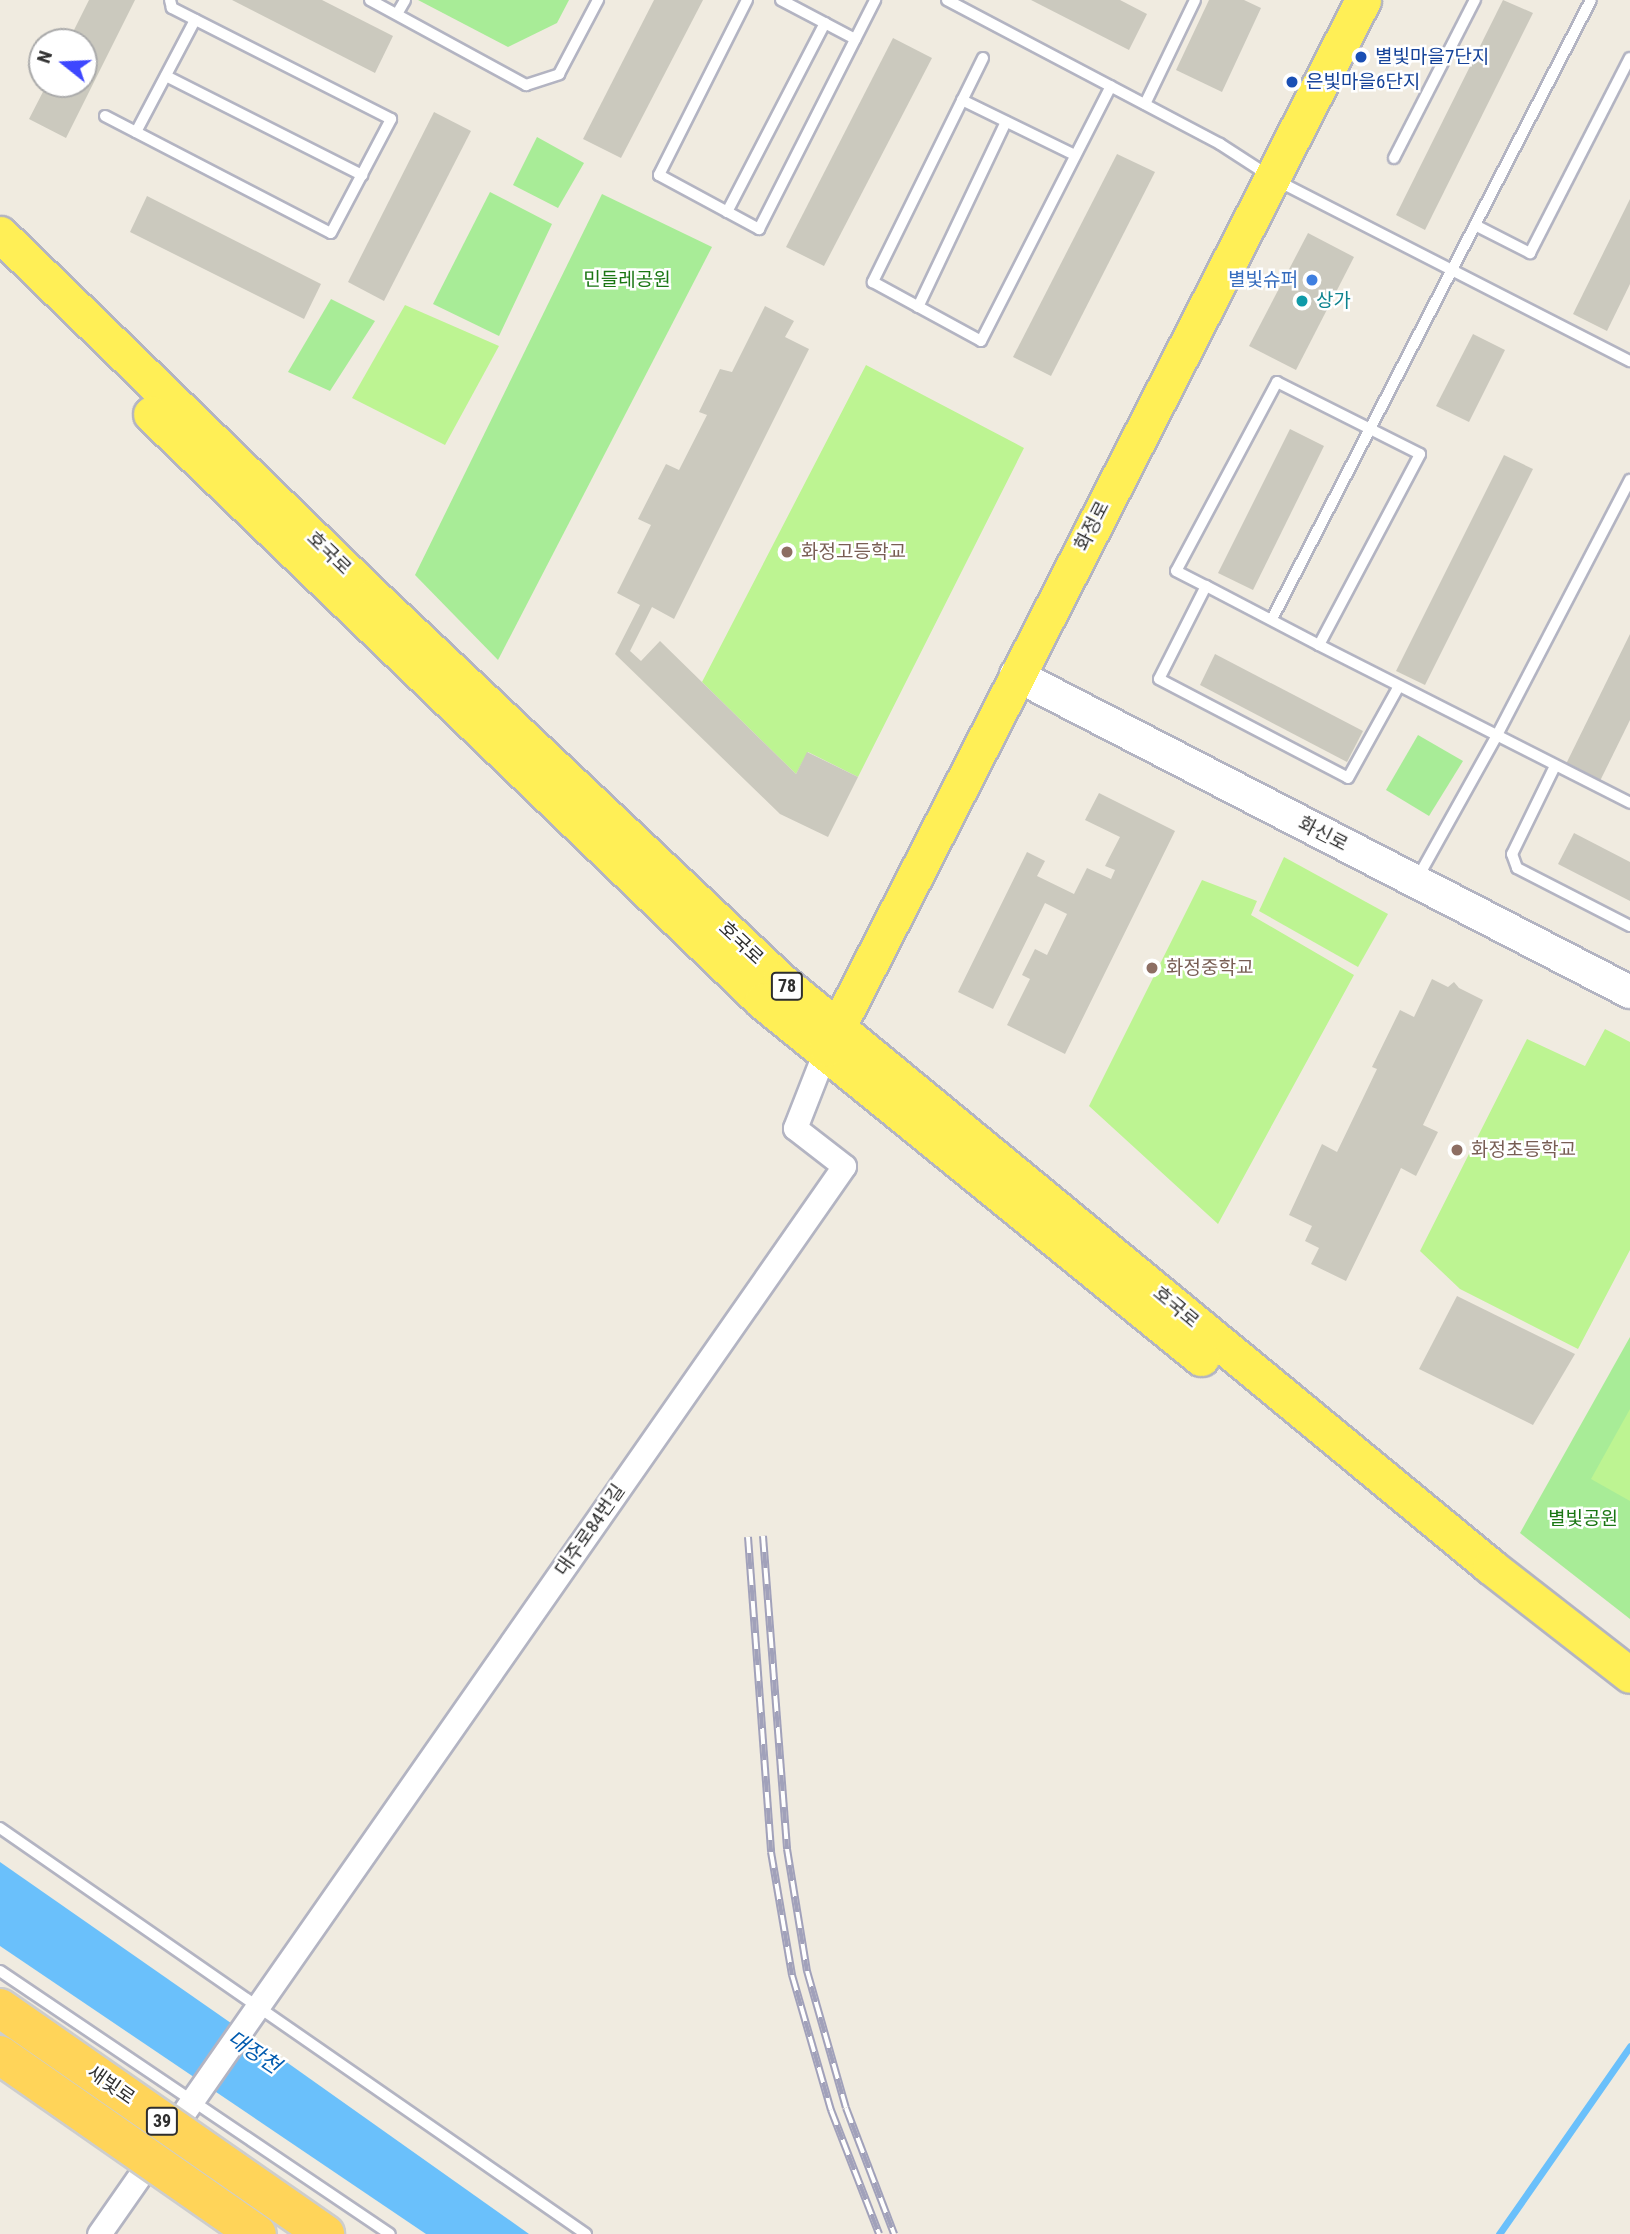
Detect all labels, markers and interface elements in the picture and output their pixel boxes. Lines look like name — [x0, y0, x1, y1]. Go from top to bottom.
north arrow — [28, 28, 98, 98]
place label: 별빛마을7단지 — [1375, 46, 1489, 68]
text: N — [32, 48, 57, 66]
marker: 별빛마을7단지 — [1353, 49, 1369, 65]
place label: 은빛마을6단지 — [1306, 71, 1420, 93]
marker: 은빛마을6단지 — [1284, 74, 1300, 90]
park label: 민들레공원 — [583, 269, 671, 291]
place label: 별빛슈퍼 — [1228, 269, 1298, 291]
marker: 별빛슈퍼 — [1304, 272, 1320, 288]
place label: 상가 — [1316, 290, 1351, 312]
marker: 상가 — [1294, 293, 1310, 309]
street label: 화정로 — [1070, 497, 1114, 555]
street label: 호국로 — [302, 527, 356, 579]
place label: 화정고등학교 — [801, 541, 906, 563]
marker: 화정고등학교 — [779, 544, 795, 560]
street label: 화신로 — [1294, 812, 1352, 856]
street label: 호국로 — [714, 917, 768, 969]
place label: 화정중학교 — [1166, 957, 1253, 979]
marker: 화정중학교 — [1144, 960, 1160, 976]
road number: 78 — [770, 972, 804, 1001]
place label: 화정초등학교 — [1471, 1139, 1576, 1161]
marker: 화정초등학교 — [1449, 1142, 1465, 1158]
street label: 호국로 — [1149, 1281, 1203, 1333]
street label: 대주로84번길 — [550, 1480, 630, 1580]
park label: 별빛공원 — [1548, 1508, 1618, 1530]
water label: 대장천 — [223, 2025, 285, 2079]
street label: 새빛로 — [83, 2061, 139, 2109]
road number: 39 — [144, 2106, 180, 2136]

